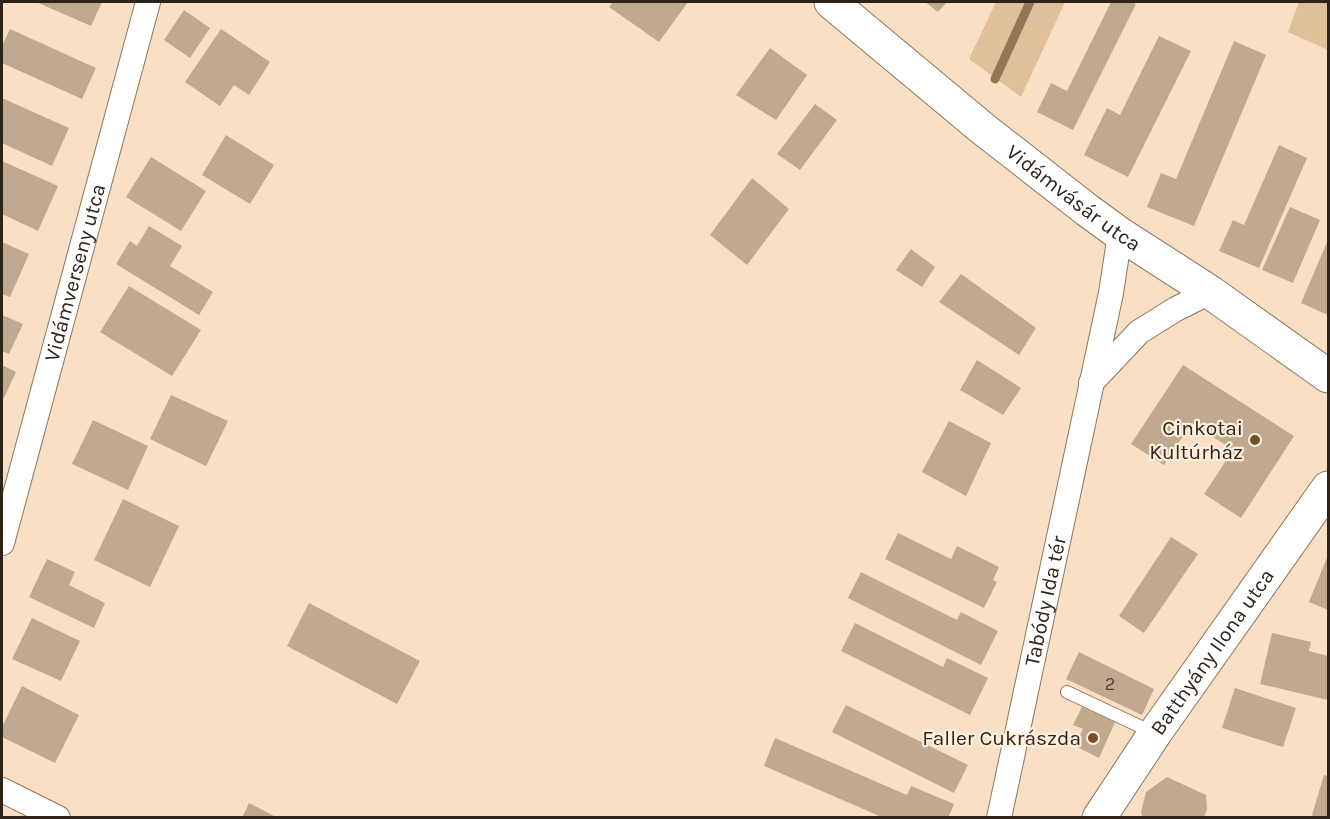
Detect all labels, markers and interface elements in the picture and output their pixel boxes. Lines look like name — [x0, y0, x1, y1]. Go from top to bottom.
street label: Vidámvásár utca — [1002, 140, 1145, 256]
street label: Vidámverseny utca — [40, 181, 110, 364]
place label: Cinkotai Kultúrház — [1149, 416, 1243, 464]
marker: Cinkotai Kultúrház — [1248, 433, 1262, 447]
street label: Tabódy Ida tér — [1020, 533, 1071, 668]
street label: Batthyány Ilona utca — [1145, 564, 1279, 740]
house number: 2 — [1105, 673, 1115, 695]
place label: Faller Cukrászda — [922, 726, 1081, 750]
marker: Faller Cukrászda — [1086, 731, 1100, 745]

